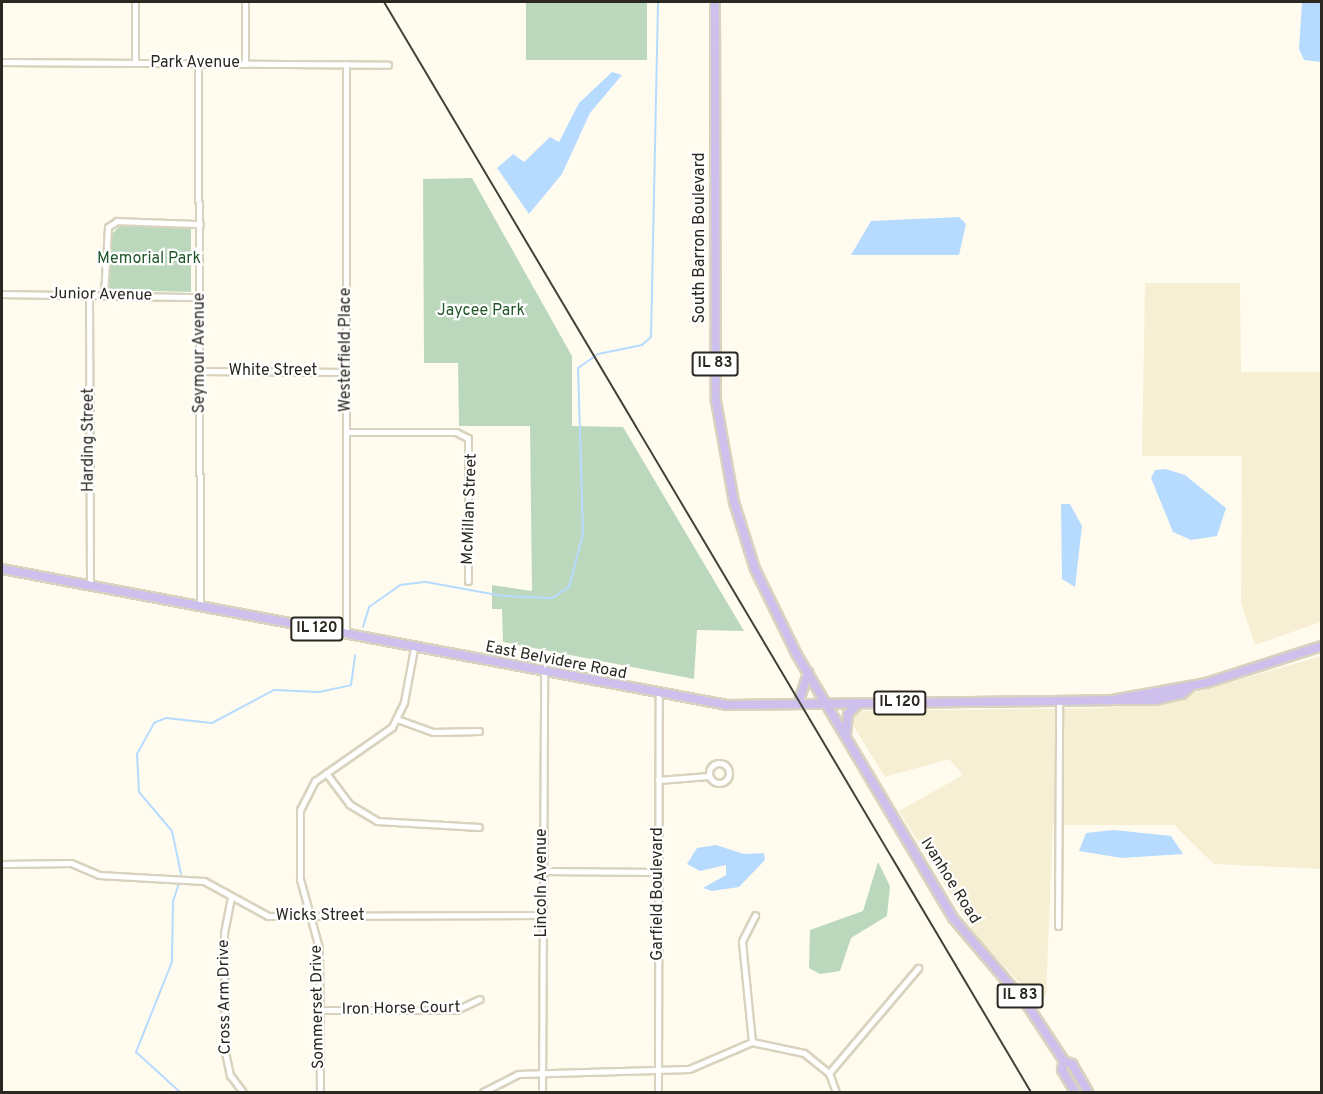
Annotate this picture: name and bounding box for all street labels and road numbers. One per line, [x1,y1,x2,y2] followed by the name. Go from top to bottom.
[150,53,240,73] street label: Park Avenue
[690,153,710,323] street label: South Barron Boulevard
[49,285,153,305] street label: Junior Avenue
[336,288,356,412] street label: Westerfield Place
[190,292,210,414] street label: Seymour Avenue
[691,352,739,376] road number: IL 83
[229,361,317,381] street label: White Street
[79,388,99,492] street label: Harding Street
[458,453,482,565] street label: McMillan Street
[290,617,344,641] road number: IL 120
[484,638,628,684] street label: East Belvidere Road
[873,691,927,715] road number: IL 120
[648,827,668,961] street label: Garfield Boulevard
[532,828,552,938] street label: Lincoln Avenue
[916,834,984,928] street label: Ivanhoe Road
[276,906,364,926] street label: Wicks Street
[214,939,236,1055] street label: Cross Arm Drive
[307,945,329,1069] street label: Sommerset Drive
[996,984,1044,1008] road number: IL 83
[341,998,461,1020] street label: Iron Horse Court

